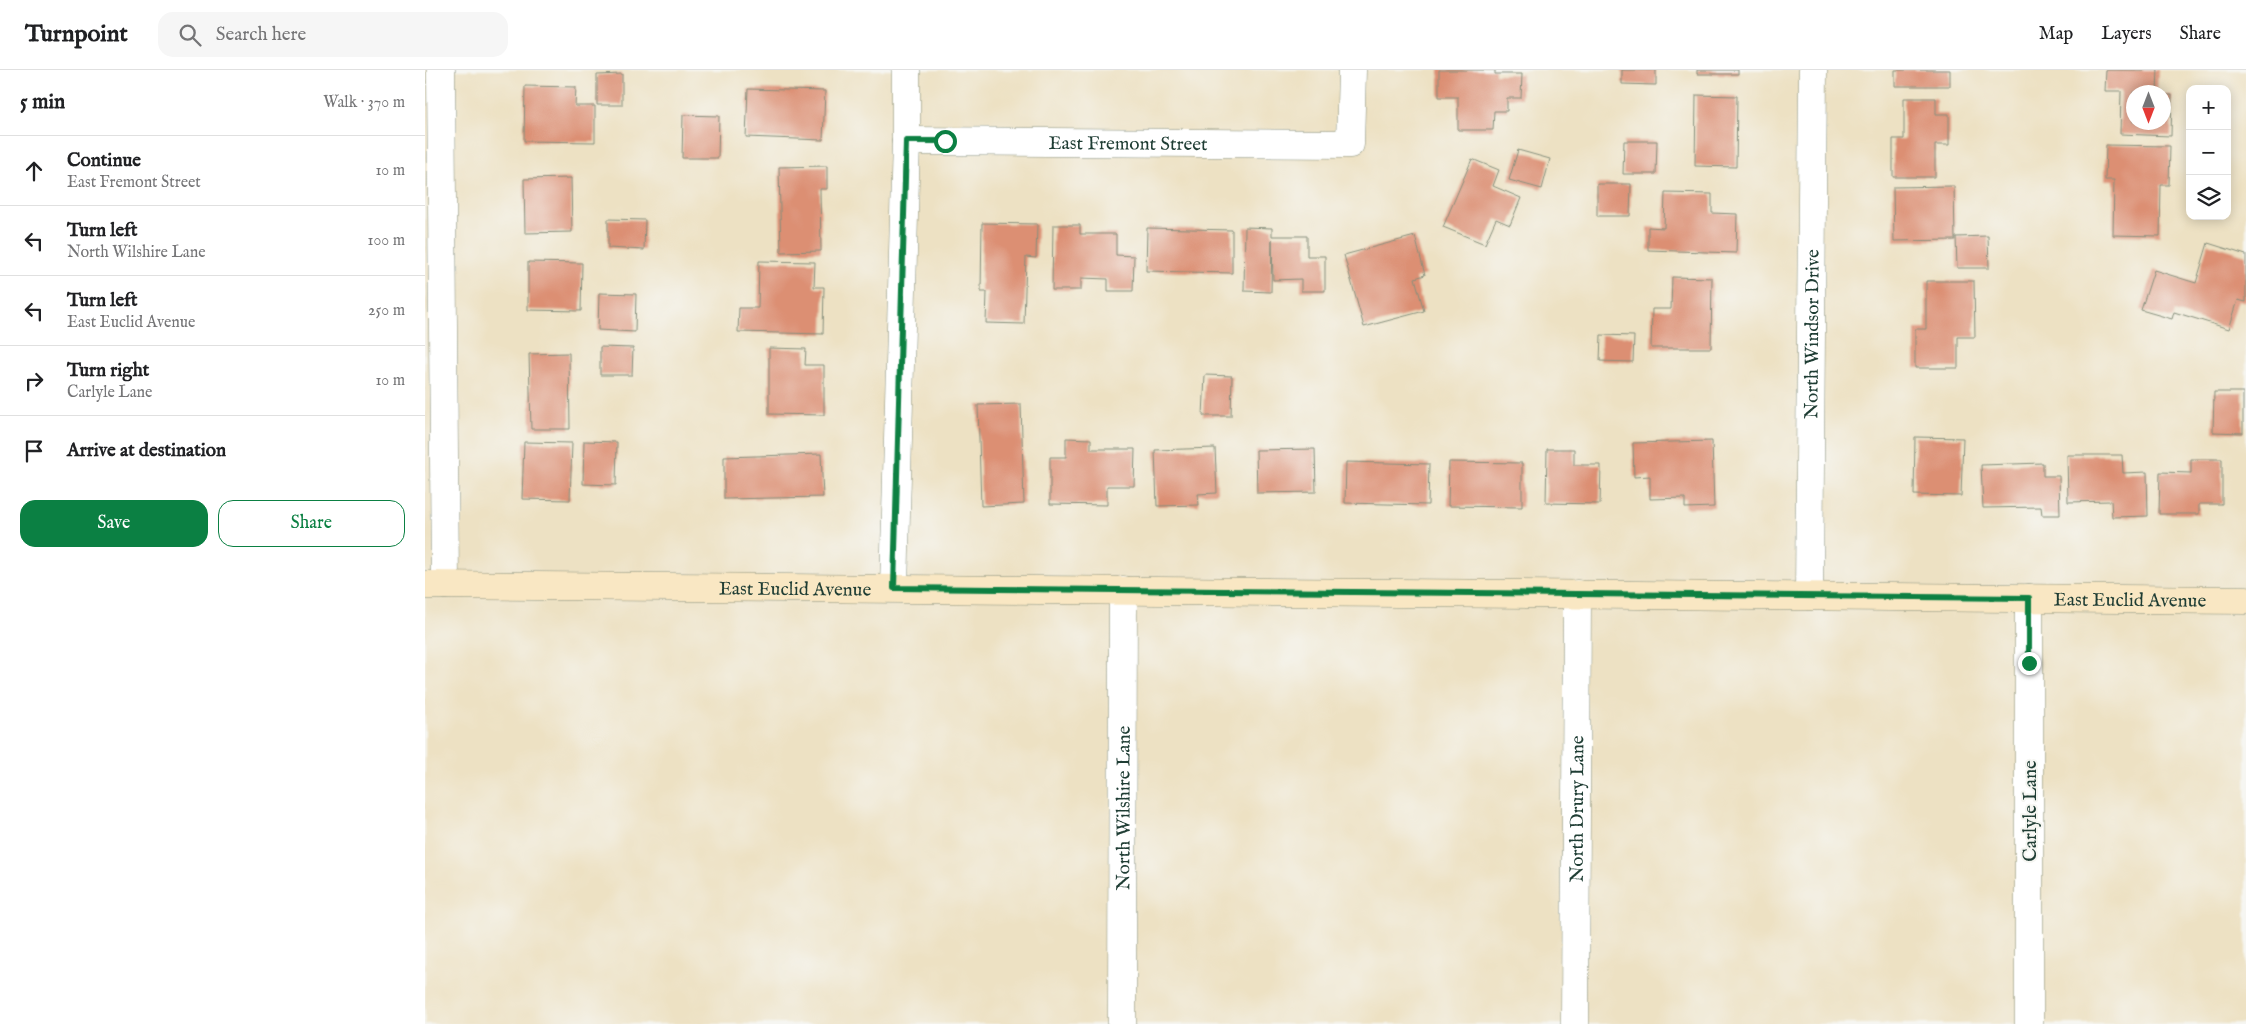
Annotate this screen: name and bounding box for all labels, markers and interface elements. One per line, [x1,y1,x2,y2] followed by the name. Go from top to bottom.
[158,12,508,57] search box
[25,19,128,50] text: Turnpoint
[176,21,204,49] icon: search
[216,23,306,47] text: Search here
[2039,23,2073,46] text: Map
[2101,23,2152,46] text: Layers
[2180,23,2221,46] text: Share
[2126,85,2171,130] north arrow
[2186,85,2231,220] map controls
[2186,85,2231,130] button: +
[20,89,65,116] text: 5 min
[323,93,405,113] text: Walk · 370 m
[934,130,957,153] route start
[2186,130,2231,175] button: −
[1048,132,1208,157] street label: East Fremont Street
[67,149,141,173] text: Continue
[20,157,48,185] icon: ahead
[375,161,405,181] text: 10 m
[67,173,201,193] text: East Fremont Street
[2186,175,2231,220] button: layers
[67,219,138,243] text: Turn left
[20,227,48,255] icon: left
[368,231,405,251] text: 100 m
[67,243,206,263] text: North Wilshire Lane
[1800,249,1826,419] street label: North Windsor Drive
[67,289,138,313] text: Turn left
[20,297,48,325] icon: left
[368,301,405,321] text: 250 m
[67,313,195,333] text: East Euclid Avenue
[67,359,149,383] text: Turn right
[20,367,48,395] icon: right
[375,371,405,391] text: 10 m
[67,383,152,403] text: Carlyle Lane
[20,437,48,465] icon: arrive
[67,439,226,463] text: Arrive at destination
[20,500,208,547] button: Save
[218,500,405,547] button: Share
[719,577,872,603] street label: East Euclid Avenue
[2054,588,2207,614] street label: East Euclid Avenue
[2018,652,2041,675] route end
[1112,725,1137,890] street label: North Wilshire Lane
[1566,735,1590,883] street label: North Drury Lane
[2019,760,2043,862] street label: Carlyle Lane

